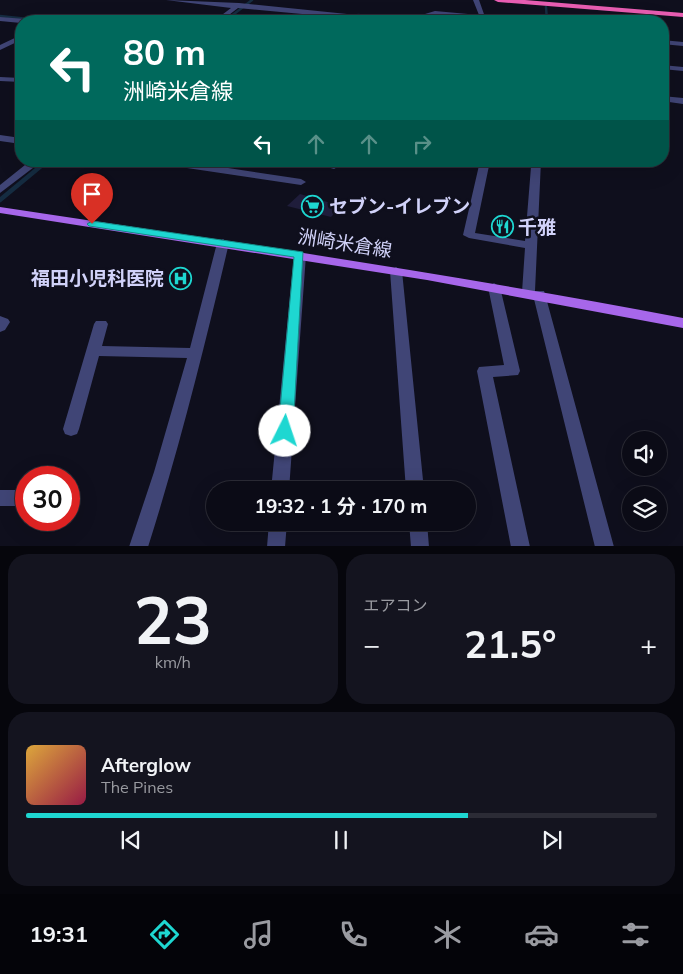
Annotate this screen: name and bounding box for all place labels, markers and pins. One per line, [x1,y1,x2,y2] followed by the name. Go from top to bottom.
[71,173,113,224] pin
[301,194,325,218] supermarket icon: セブン-イレブン
[329,194,470,218] place label: セブン-イレブン
[490,215,514,239] restaurant icon: 千雅
[518,215,556,239] place label: 千雅
[31,266,164,290] place label: 福田小児科医院
[168,266,192,290] hospital icon: 福田小児科医院

